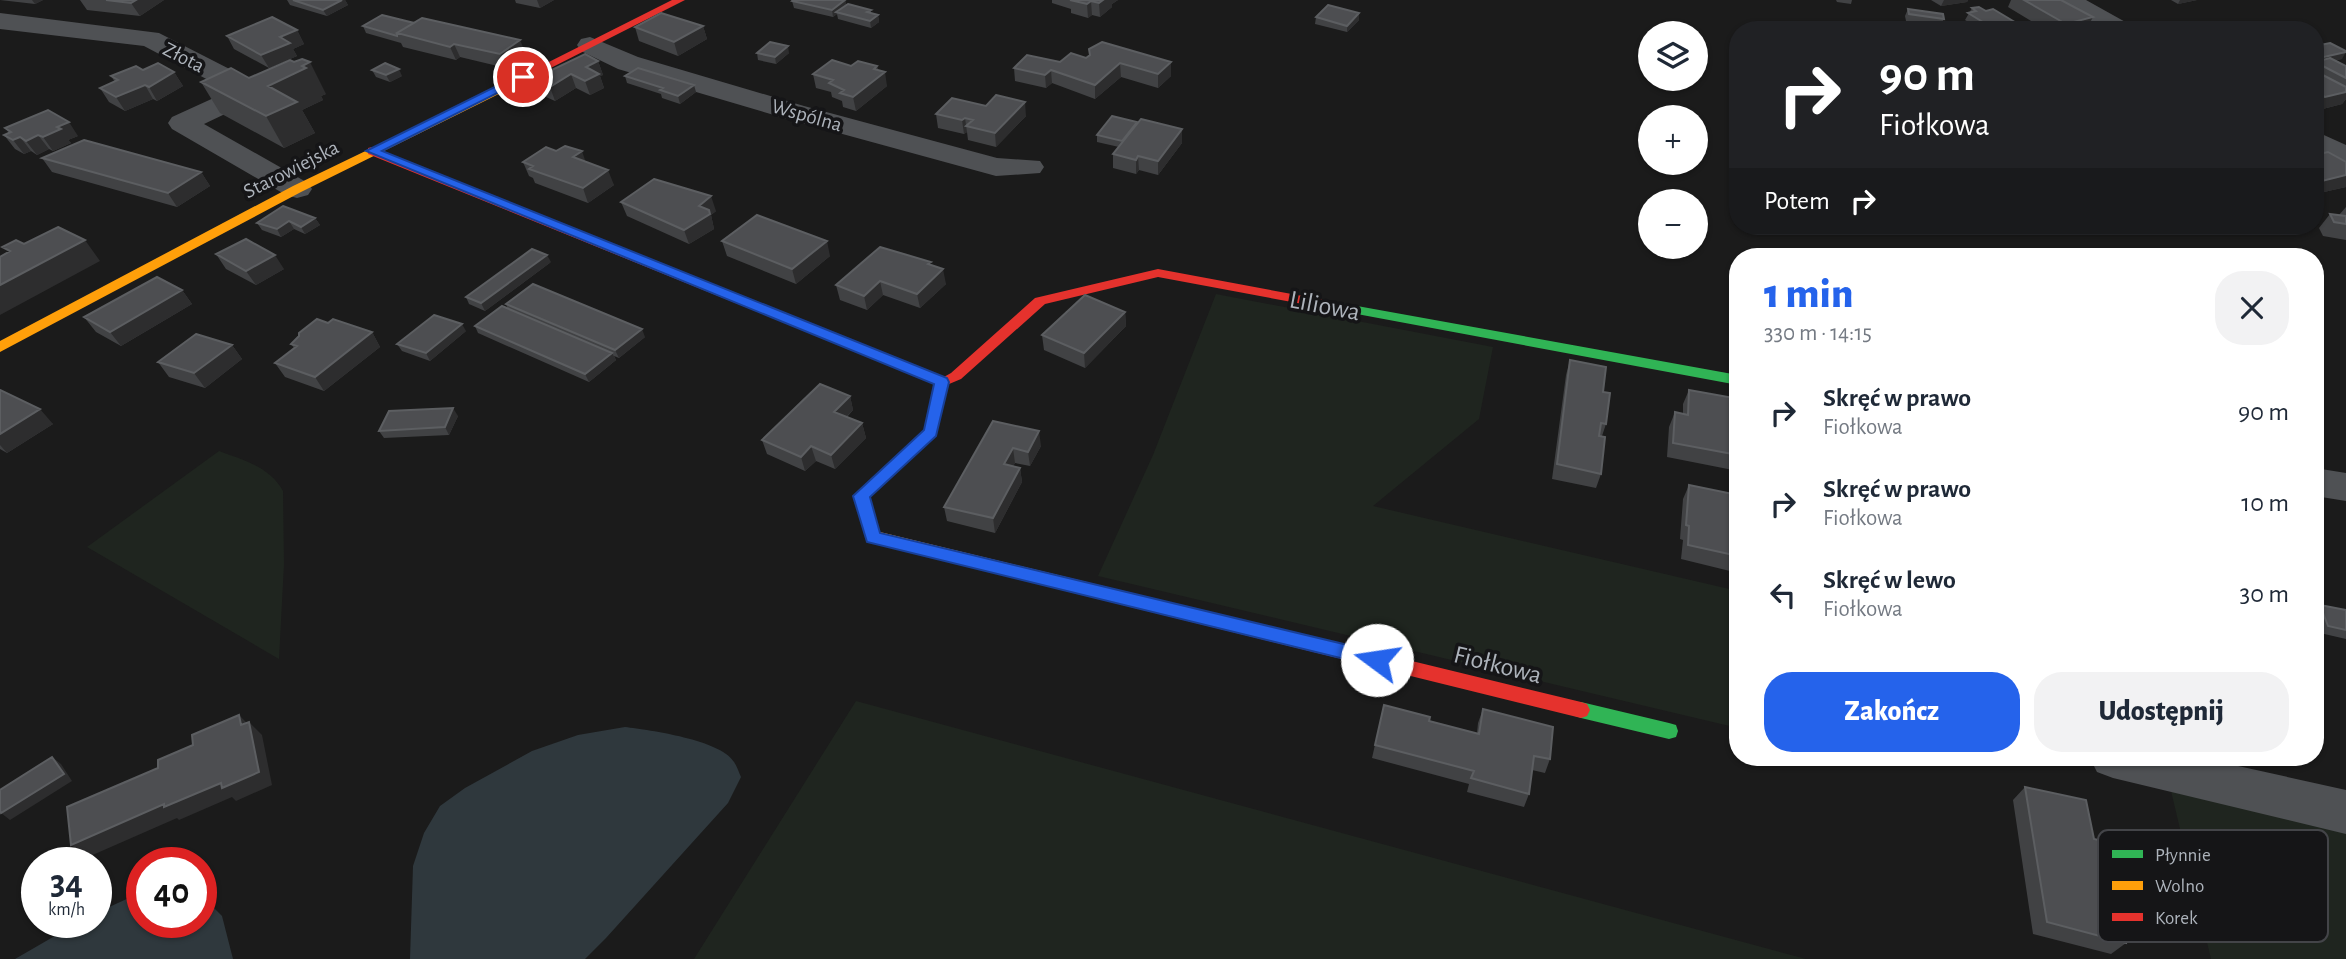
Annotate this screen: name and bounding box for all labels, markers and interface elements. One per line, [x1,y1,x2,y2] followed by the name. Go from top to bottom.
[1638,21,1708,259] map controls
[1638,21,1708,91] button: layers
[160,38,208,77] street label: Złota
[493,47,553,107] pin
[1764,49,1855,140] icon: right
[1879,51,1975,100] text: 90 m
[504,58,542,96] icon: arrive
[769,95,845,136] street label: Wspólna
[1638,105,1708,175] button: +
[1879,109,1990,141] text: Fiołkowa
[240,136,343,202] street label: Starowiejska
[1844,182,1882,220] icon: right
[1764,188,1830,214] text: Potem
[1638,189,1708,259] button: −
[2215,271,2289,345] button: close
[1764,273,1853,315] text: 1 min
[1287,286,1362,326] street label: Liliowa
[1764,322,1872,345] text: 330 m · 14:15
[1823,385,1971,411] text: Skręć w prawo
[1764,394,1802,432] icon: right
[2238,399,2289,425] text: 90 m
[1823,416,1903,439] text: Fiołkowa
[1823,476,1971,502] text: Skręć w prawo
[1764,485,1802,523] icon: right
[2241,490,2289,516] text: 10 m
[1823,507,1903,530] text: Fiołkowa
[1823,567,1956,593] text: Skręć w lewo
[1764,576,1802,614] icon: left
[2239,581,2289,607] text: 30 m
[1823,598,1903,621] text: Fiołkowa
[1340,623,1414,697] position arrow
[1451,641,1545,688] street label: Fiołkowa
[1764,672,2020,752] button: Zakończ
[2034,672,2289,752] button: Udostępnij
[2098,830,2328,942] legend
[2155,846,2211,865] text: Płynnie
[126,847,217,938] speed limit sign: 40
[50,866,83,901] text: 34
[2155,877,2204,896] text: Wolno
[48,901,85,919] text: km/h
[2155,909,2198,928] text: Korek

